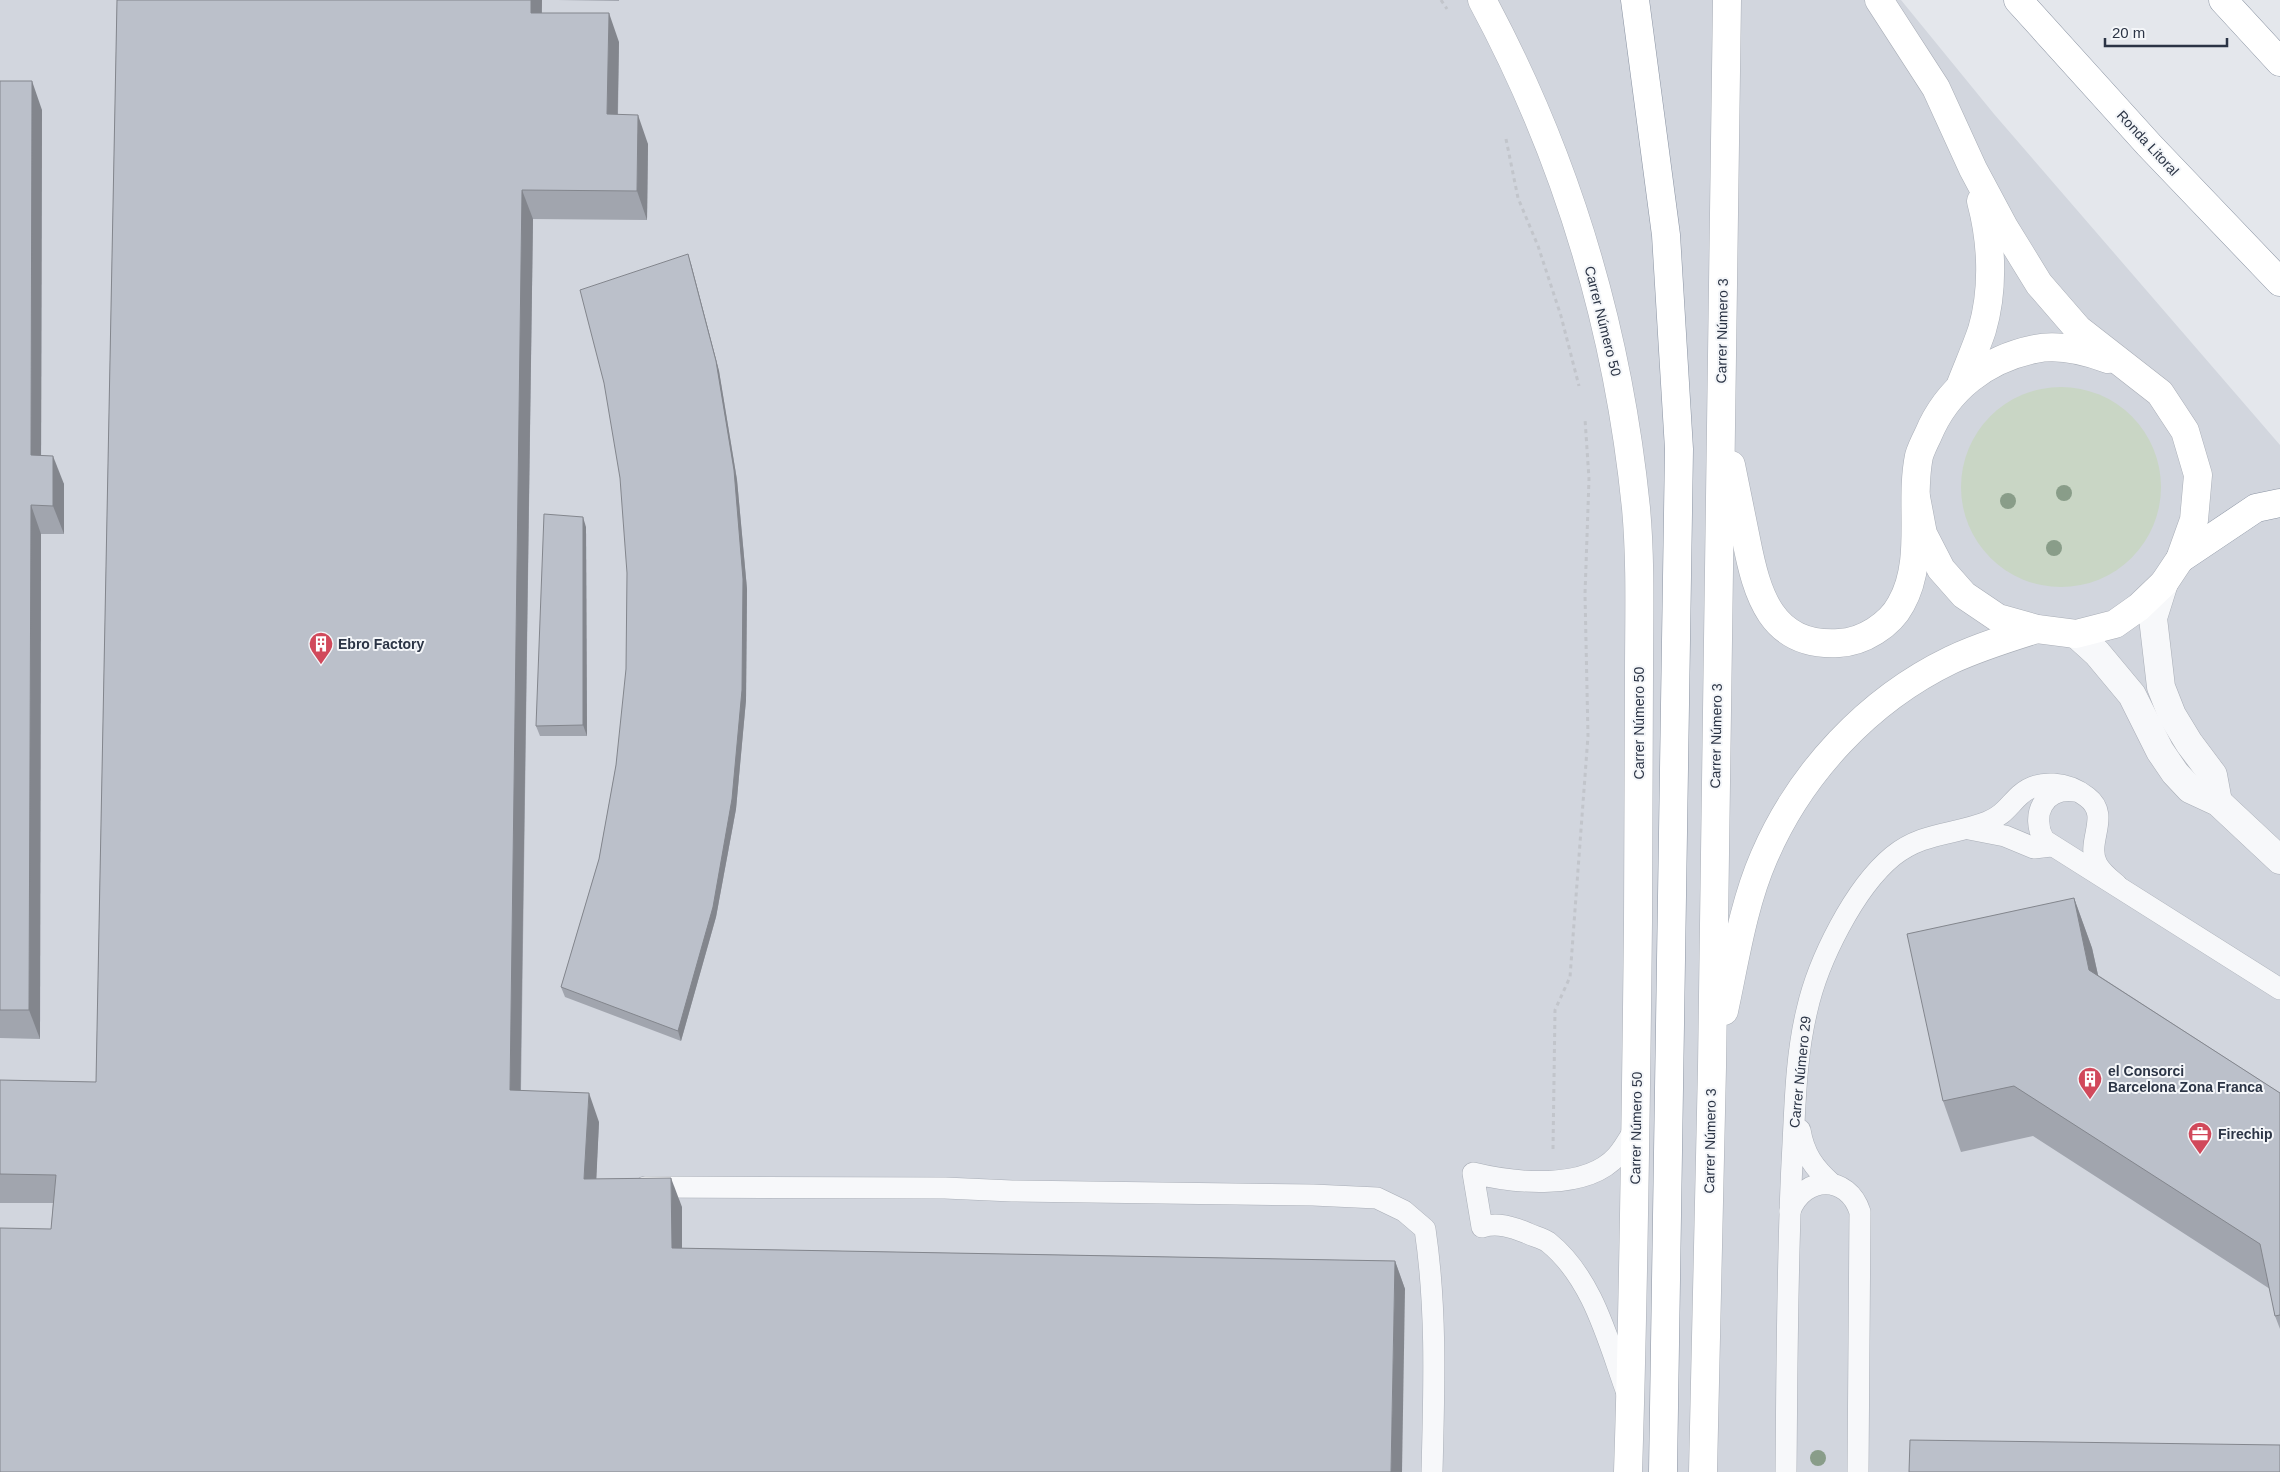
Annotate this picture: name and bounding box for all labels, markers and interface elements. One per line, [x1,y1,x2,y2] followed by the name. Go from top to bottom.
[2105,15,2228,47] scale bar
[2112,24,2145,41] text: 20 m
[2114,107,2182,179] street label: Ronda Litoral
[1582,264,1624,378] street label: Carrer Número 50
[1713,278,1731,384] street label: Carrer Número 3
[308,631,334,665] building icon: Ebro Factory
[338,636,425,652] place label: Ebro Factory
[1631,666,1647,779] street label: Carrer Número 50
[1707,683,1725,789] street label: Carrer Número 3
[1786,1015,1814,1129] street label: Carrer Número 29
[2108,1063,2263,1095] place label: el Consorci Barcelona Zona Franca
[2077,1066,2103,1100] building icon: el Consorci Barcelona Zona Franca
[1627,1071,1645,1185] street label: Carrer Número 50
[1701,1088,1719,1194] street label: Carrer Número 3
[2187,1121,2213,1155] office icon: Firechip
[2218,1126,2272,1142] place label: Firechip

